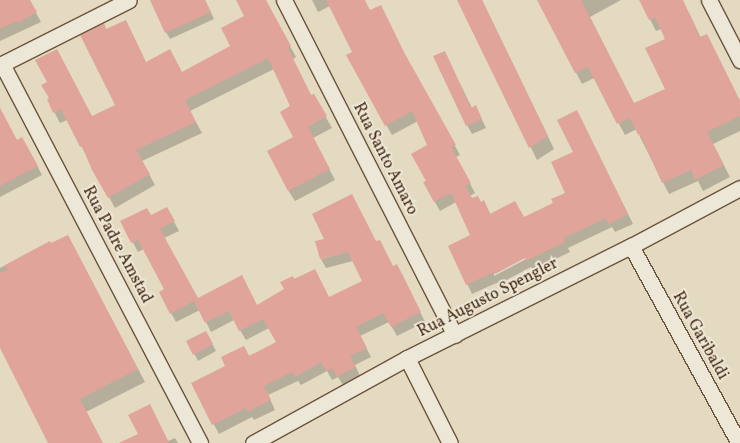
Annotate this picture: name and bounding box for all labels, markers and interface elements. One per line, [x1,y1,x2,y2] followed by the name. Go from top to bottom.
[348,100,422,218] street label: Rua Santo Amaro
[78,183,156,307] street label: Rua Padre Amstad
[415,254,561,342] street label: Rua Augusto Spengler
[668,289,732,383] street label: Rua Garibaldi

